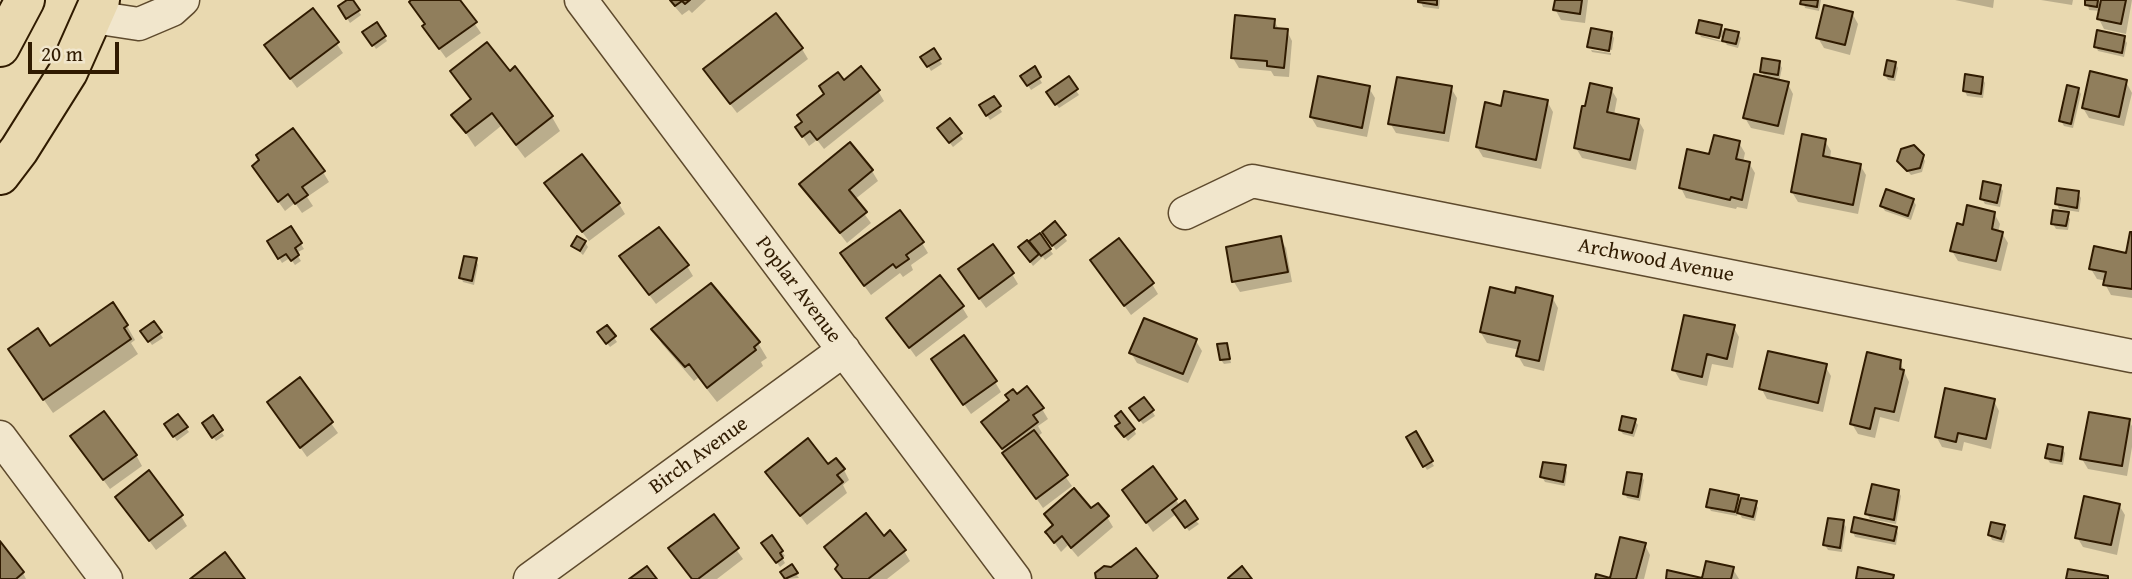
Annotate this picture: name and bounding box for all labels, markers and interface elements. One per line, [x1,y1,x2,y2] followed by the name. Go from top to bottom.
[32,28,122,72] scale bar
[41,38,83,69] text: 20 m
[750,232,846,348] street label: Poplar Avenue
[1576,234,1736,288] street label: Archwood Avenue
[645,412,753,500] street label: Birch Avenue

